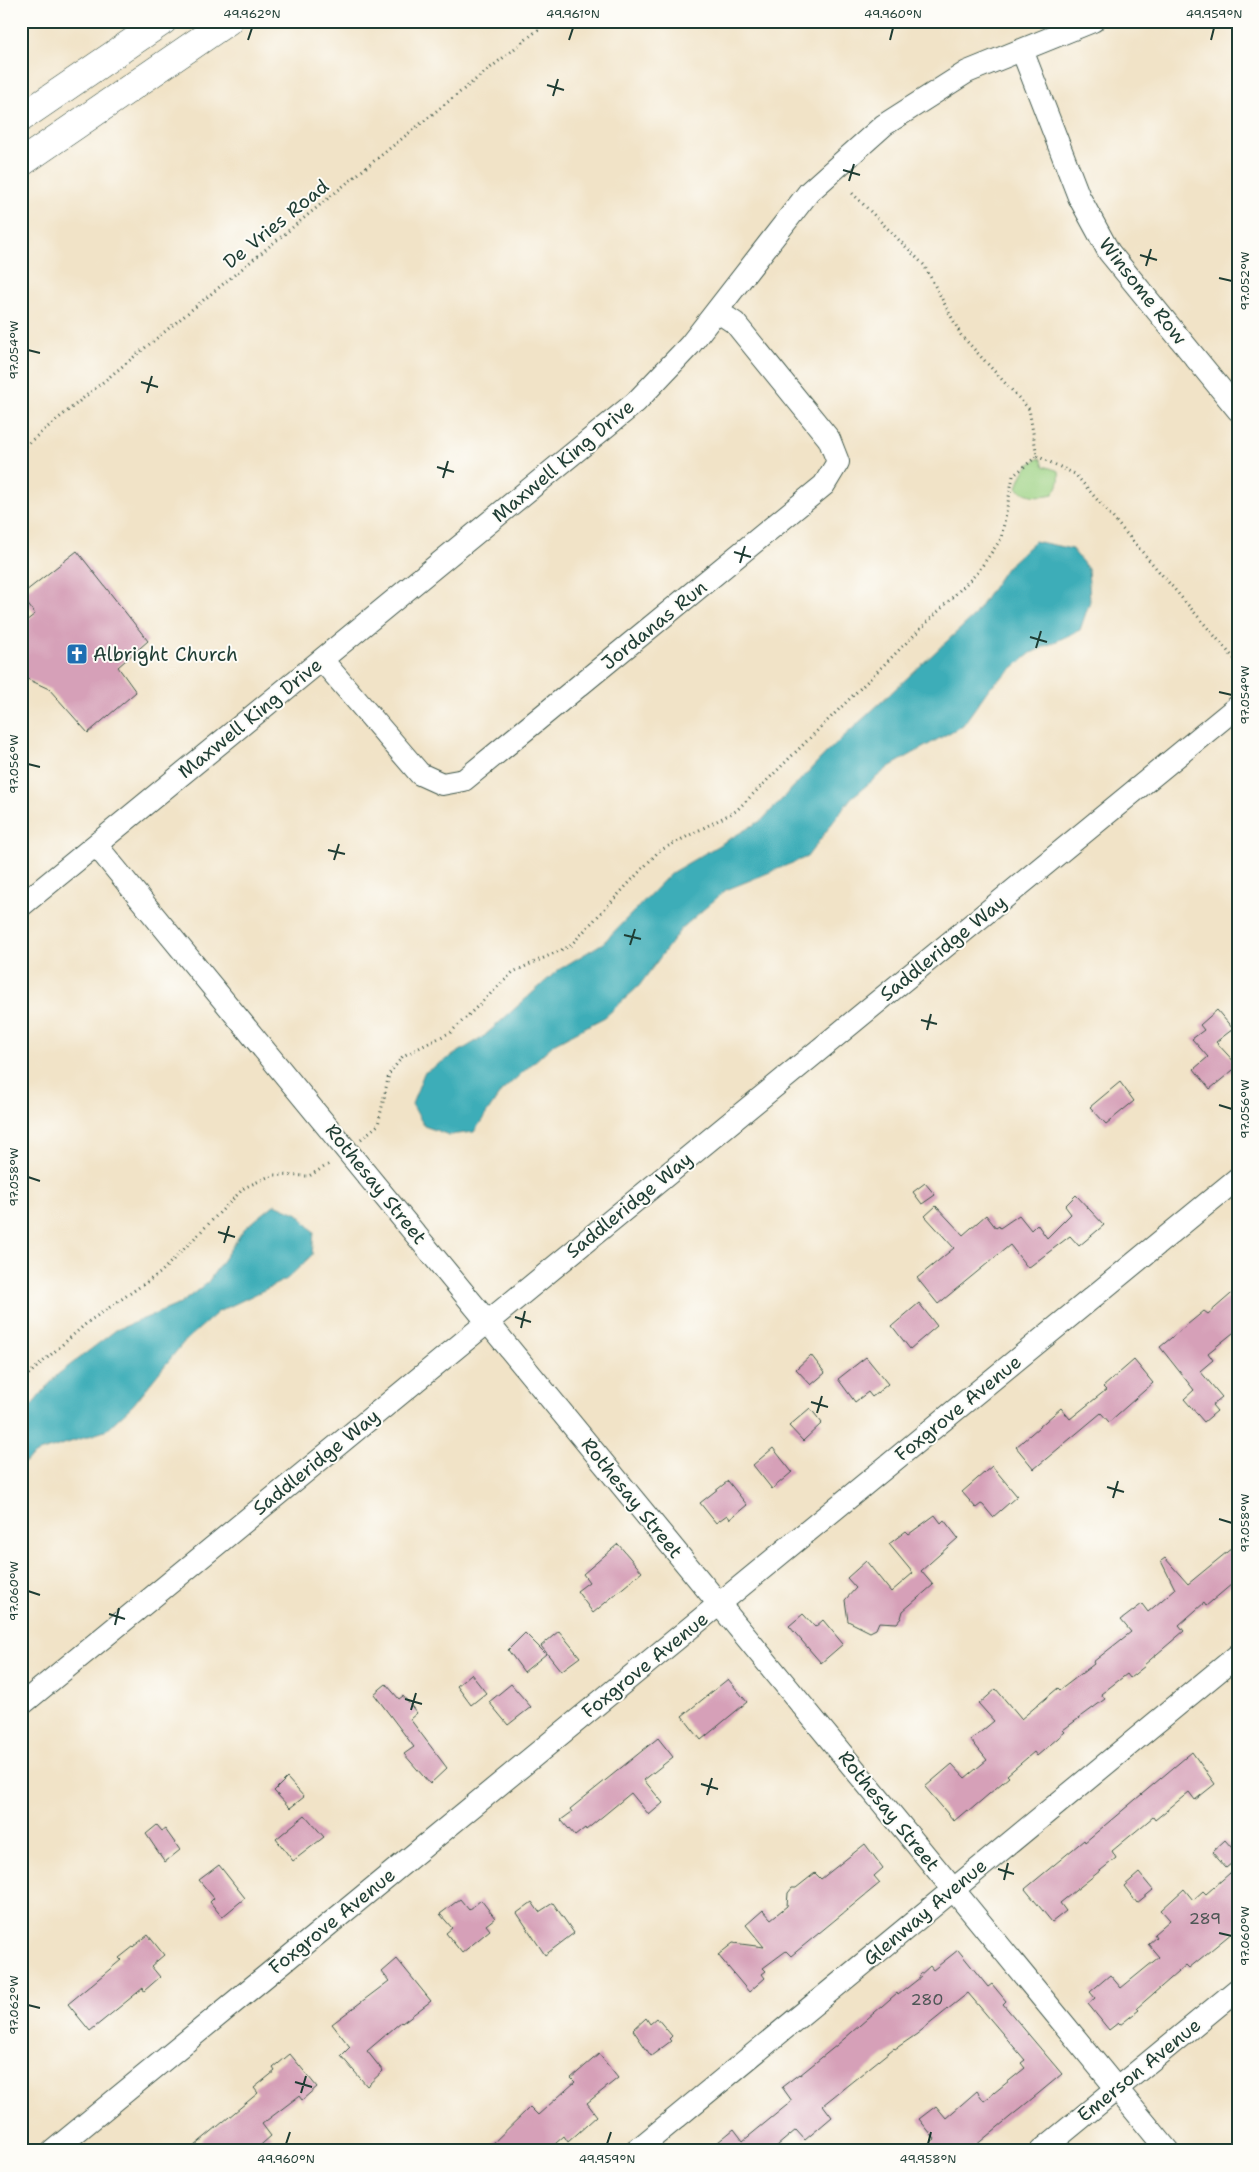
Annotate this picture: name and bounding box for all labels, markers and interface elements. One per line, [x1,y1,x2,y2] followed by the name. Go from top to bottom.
[223,6,281,22] text: 49.962°N
[546,6,600,22] text: 49.961°N
[864,6,922,22] text: 49.960°N
[1186,6,1242,22] text: 49.959°N
[218,174,334,274] street label: De Vries Road
[1093,232,1193,350] street label: Winsome Row
[1237,252,1253,310] text: 97.052°W
[6,320,22,380] text: 97.054°W
[487,394,639,528] street label: Maxwell King Drive
[596,575,712,675] street label: Jordanas Run
[65,642,89,666] church icon: Albright Church
[93,642,238,667] place label: Albright Church
[173,652,327,784] street label: Maxwell King Drive
[1237,665,1253,725] text: 97.054°W
[6,734,22,794] text: 97.056°W
[875,889,1011,1007] street label: Saddleridge Way
[1237,1079,1253,1139] text: 97.056°W
[320,1119,432,1249] street label: Rothesay Street
[561,1146,697,1264] street label: Saddleridge Way
[6,1147,22,1207] text: 97.058°W
[890,1349,1026,1467] street label: Foxgrove Avenue
[248,1403,384,1521] street label: Saddleridge Way
[576,1433,688,1563] street label: Rothesay Street
[1237,1493,1253,1553] text: 97.058°W
[6,1561,22,1621] text: 97.060°W
[577,1606,713,1724] street label: Foxgrove Avenue
[833,1746,945,1876] street label: Rothesay Street
[858,1853,992,1971] street label: Glenway Avenue
[264,1862,400,1980] street label: Foxgrove Avenue
[1237,1906,1253,1966] text: 97.060°W
[1189,1908,1221,1929] house number: 289
[6,1975,22,2035] text: 97.062°W
[911,1989,943,2010] house number: 280
[1072,2012,1206,2128] street label: Emerson Avenue
[257,2151,315,2167] text: 49.960°N
[579,2151,635,2167] text: 49.959°N
[900,2151,957,2167] text: 49.958°N

